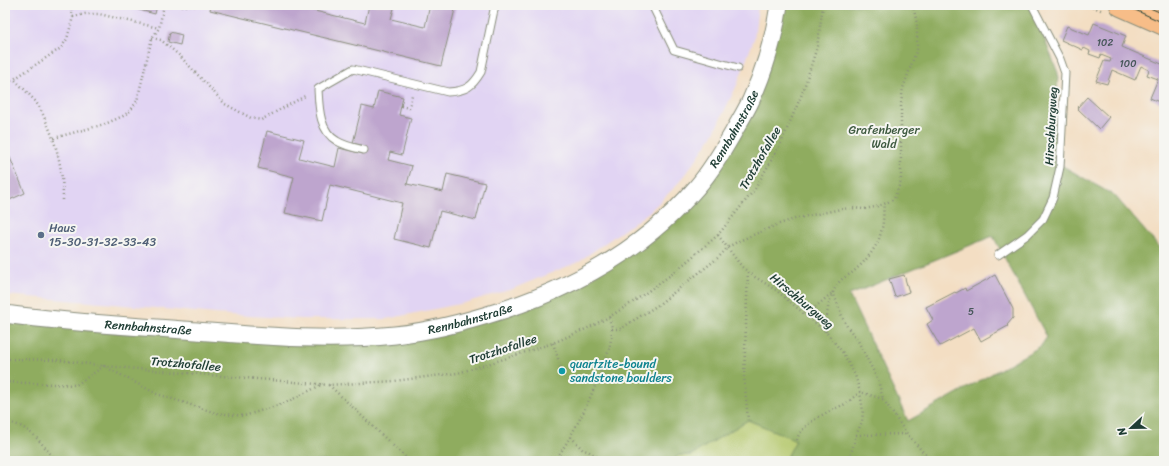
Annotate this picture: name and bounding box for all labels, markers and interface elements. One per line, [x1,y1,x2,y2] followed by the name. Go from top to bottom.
[1097,34,1113,52] house number: 102
[1120,55,1136,73] house number: 100
[703,86,765,173] street label: Rennbahnstraße
[1038,86,1064,166] street label: Hirschburgweg
[849,119,920,155] park label: Grafenberger Wald
[733,122,787,194] street label: Trotzhofallee
[49,217,156,253] place label: Haus 15-30-31-32-33-43
[36,230,46,240] marker: Haus 15-30-31-32-33-43
[765,267,839,335] street label: Hirschburgweg
[426,297,515,341] street label: Rennbahnstraße
[968,303,974,321] house number: 5
[104,313,193,342] street label: Rennbahnstraße
[466,328,540,370] street label: Trotzhofallee
[150,350,222,378] street label: Trotzhofallee
[569,353,672,389] place label: quartzite-bound sandstone boulders
[557,366,567,376] marker: quartzite-bound sandstone boulders
[1111,408,1151,448] north arrow
[1112,424,1133,440] text: N

